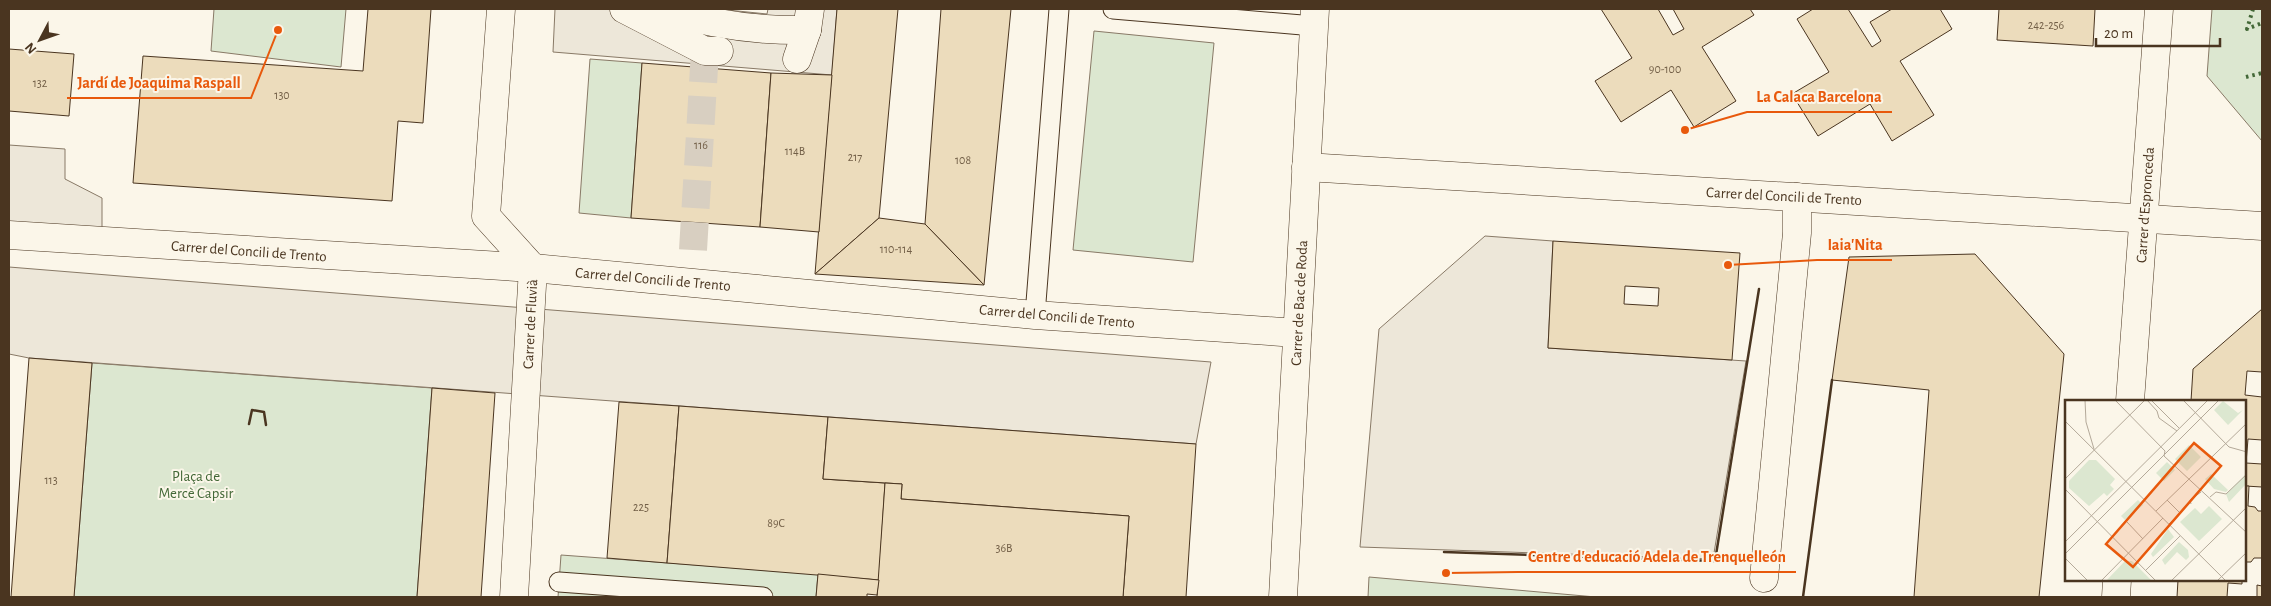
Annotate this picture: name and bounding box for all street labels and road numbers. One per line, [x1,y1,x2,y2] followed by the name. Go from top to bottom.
[2134,146,2157,264] street label: Carrer d'Espronceda
[1706,185,1862,208] street label: Carrer del Concili de Trento
[171,239,327,264] street label: Carrer del Concili de Trento
[1289,240,1310,366] street label: Carrer de Bac de Roda
[575,265,731,294] street label: Carrer del Concili de Trento
[521,279,540,369] street label: Carrer de Fluvià
[979,302,1135,331] street label: Carrer del Concili de Trento

